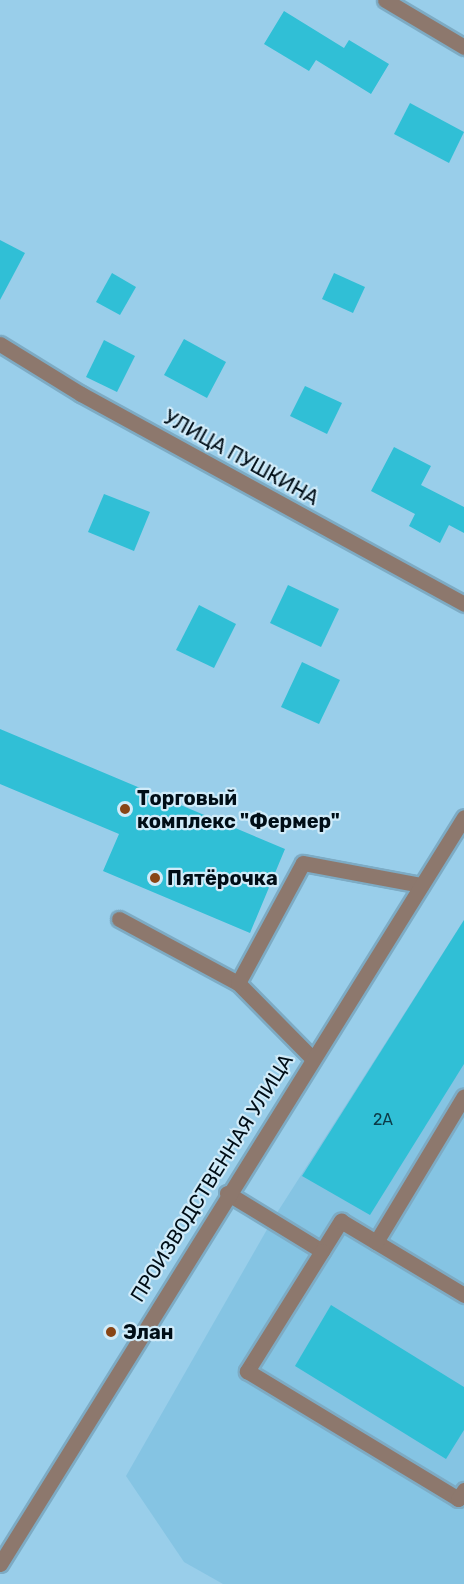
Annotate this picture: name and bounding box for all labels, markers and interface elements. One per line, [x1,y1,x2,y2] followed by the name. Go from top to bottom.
[159,405,323,511] street label: УЛИЦА ПУШКИНА
[137,786,340,833] place label: Торговый комплекс "Фермер"
[118,802,132,816] marker: Торговый комплекс "Фермер"
[167,866,278,890] place label: Пятёрочка
[148,871,162,885] marker: Пятёрочка
[126,1050,298,1306] street label: ПРОИЗВОДСТВЕННАЯ УЛИЦА
[373,1110,393,1130] house number: 2А
[123,1320,174,1344] place label: Элан
[104,1325,118,1339] marker: Элан

